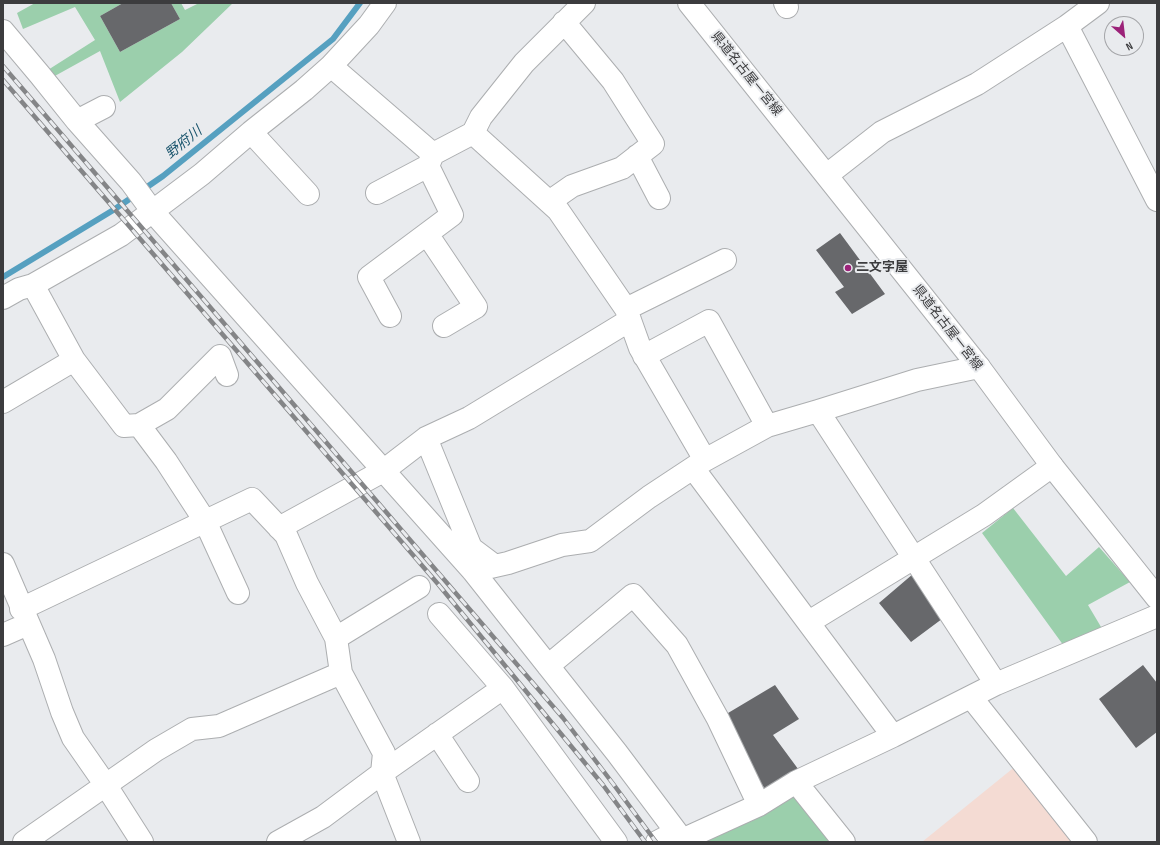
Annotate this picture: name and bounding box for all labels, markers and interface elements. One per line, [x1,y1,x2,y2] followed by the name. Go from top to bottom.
[1104,16,1144,56] north arrow
[707,29,785,119] street label: 県道名古屋一宮線
[1124,39,1135,53] text: N
[162,123,206,163] water label: 野府川
[856,260,908,276] place label: 二文字屋
[843,263,853,273] marker: 二文字屋
[909,282,985,374] street label: 県道名古屋一宮線

